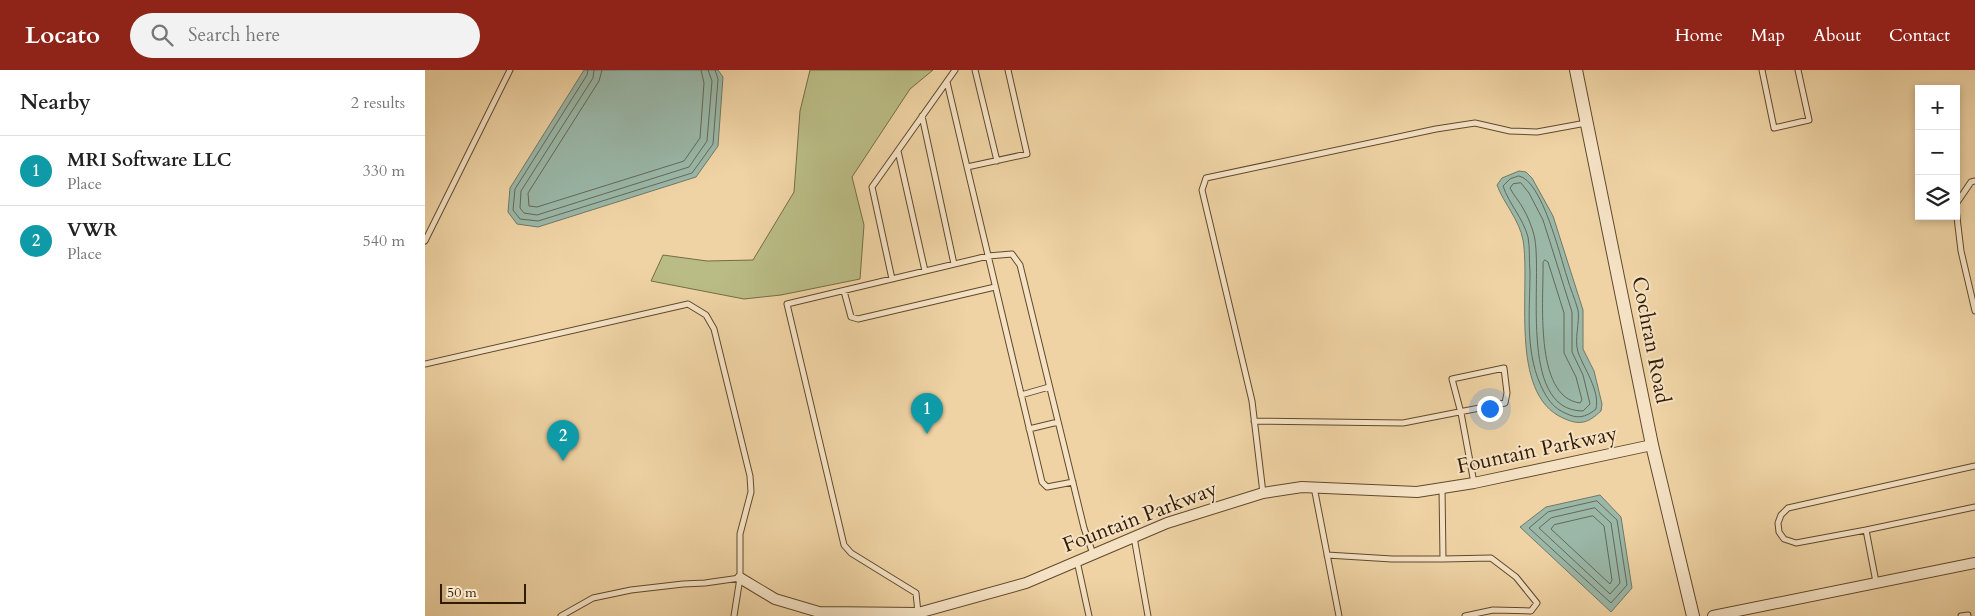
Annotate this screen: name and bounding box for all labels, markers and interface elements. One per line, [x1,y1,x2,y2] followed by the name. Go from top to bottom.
[130,13,480,58] search box
[25,19,100,52] text: Locato
[148,21,176,49] icon: search
[188,22,280,48] text: Search here
[1675,23,1723,48] text: Home
[1751,23,1785,48] text: Map
[1813,23,1861,48] text: About
[1889,23,1950,48] text: Contact
[1915,85,1960,220] map controls
[1915,85,1960,130] button: +
[20,88,91,117] text: Nearby
[351,92,405,114] text: 2 results
[1915,130,1960,175] button: −
[67,147,232,173] text: MRI Software LLC
[32,160,40,182] text: 1
[363,160,405,182] text: 330 m
[67,173,102,195] text: Place
[1915,175,1960,220] button: layers
[67,217,118,243] text: VWR
[32,230,40,252] text: 2
[363,230,405,252] text: 540 m
[67,243,102,265] text: Place
[1624,274,1678,406] street label: Cochran Road
[911,393,943,434] pin: 1
[1477,396,1503,422] your location
[1454,419,1620,481] street label: Fountain Parkway
[547,420,579,461] pin: 2
[1059,474,1221,560] street label: Fountain Parkway
[440,581,526,604] scale bar
[447,583,477,602] text: 50 m

